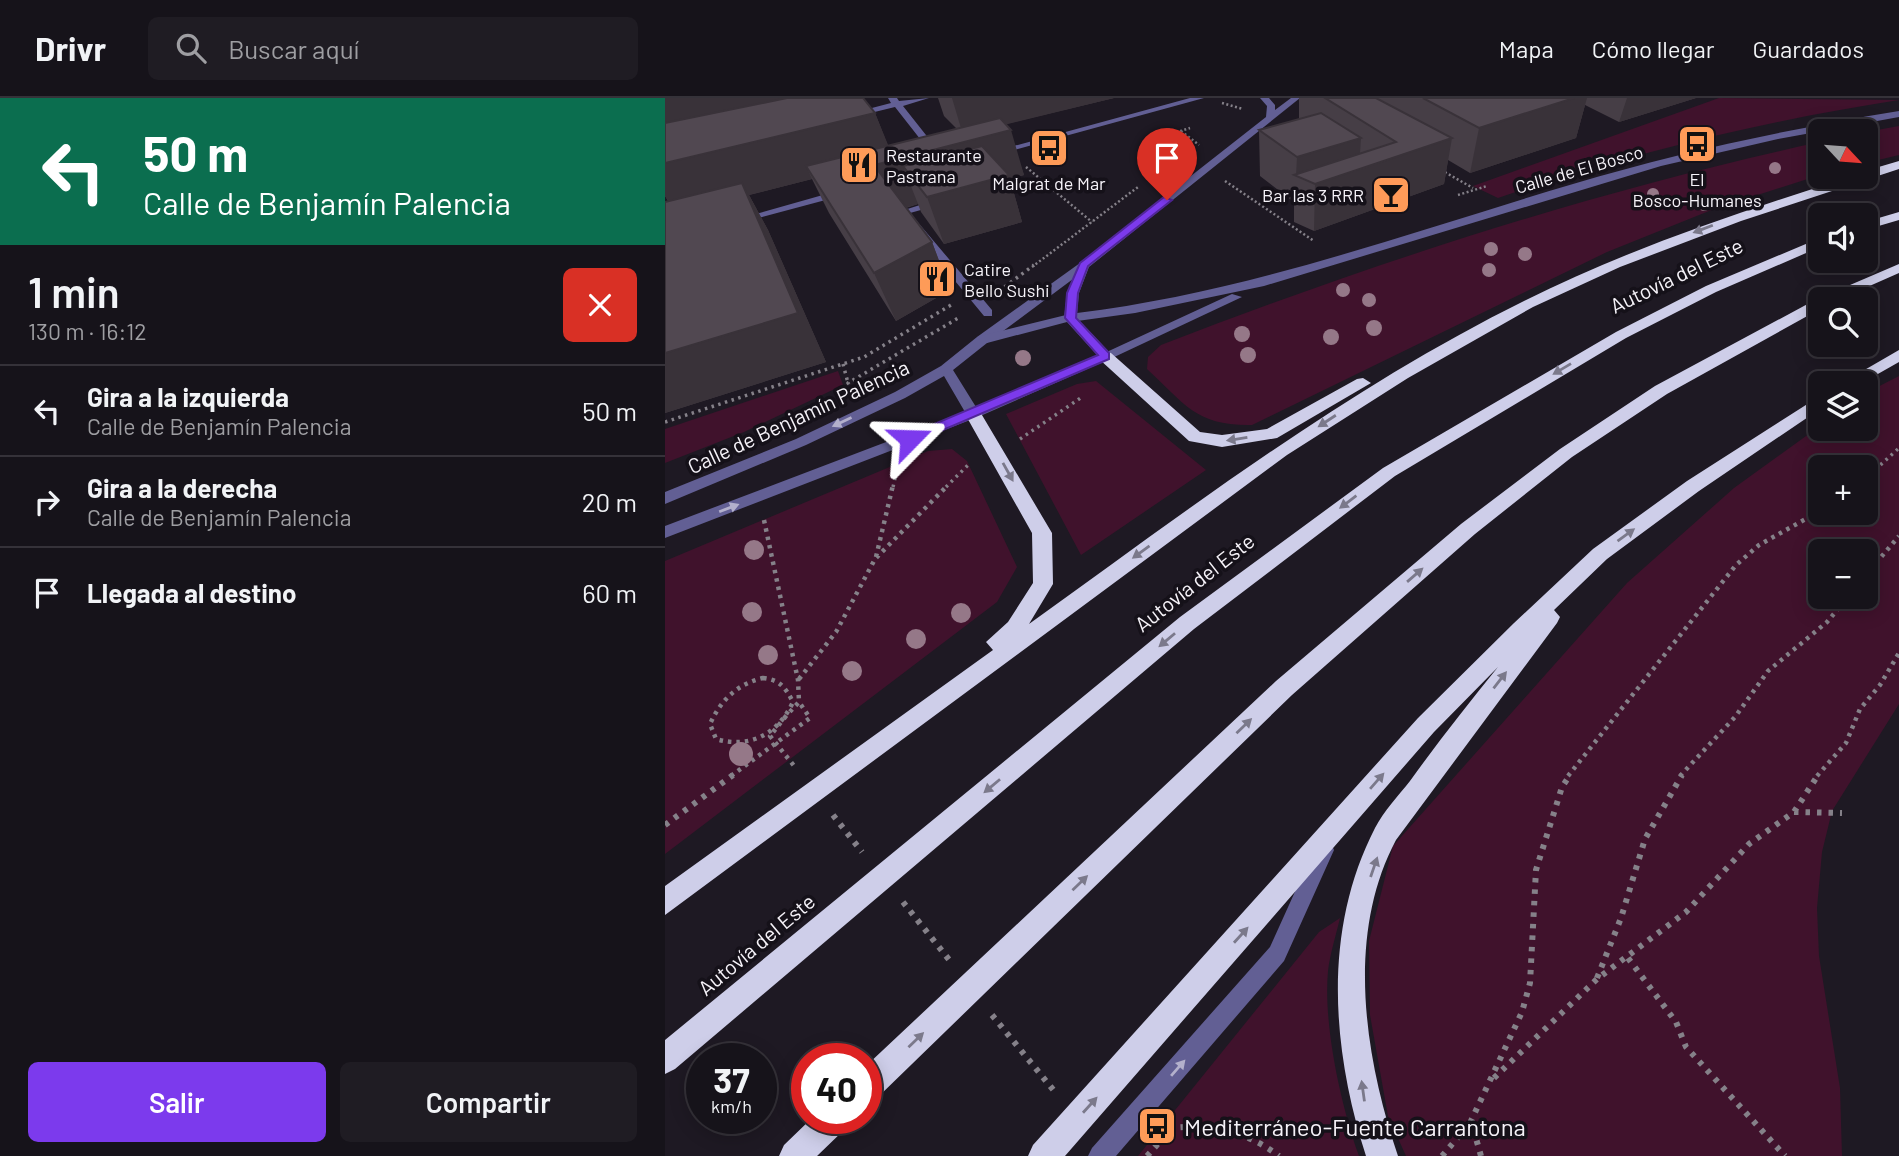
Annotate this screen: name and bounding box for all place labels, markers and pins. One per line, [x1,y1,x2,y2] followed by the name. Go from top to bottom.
[1676,123,1718,165] bus stop icon: El Bosco-Humanes
[1028,127,1070,169] bus stop icon: Malgrat de Mar
[1137,128,1197,200] pin
[838,144,880,186] restaurant icon: Restaurante Pastrana
[886,144,982,187] place label: Restaurante Pastrana
[1632,168,1762,211] place label: El Bosco-Humanes
[992,172,1106,194] place label: Malgrat de Mar
[1370,174,1412,216] bar icon: Bar las 3 RRR
[1262,184,1364,206] place label: Bar las 3 RRR
[916,258,958,300] restaurant icon: Catire Bello Sushi
[964,258,1050,301] place label: Catire Bello Sushi
[1136,1105,1178,1147] bus stop icon: Mediterráneo-Fuente Carrantona
[1184,1112,1526,1141] place label: Mediterráneo-Fuente Carrantona

